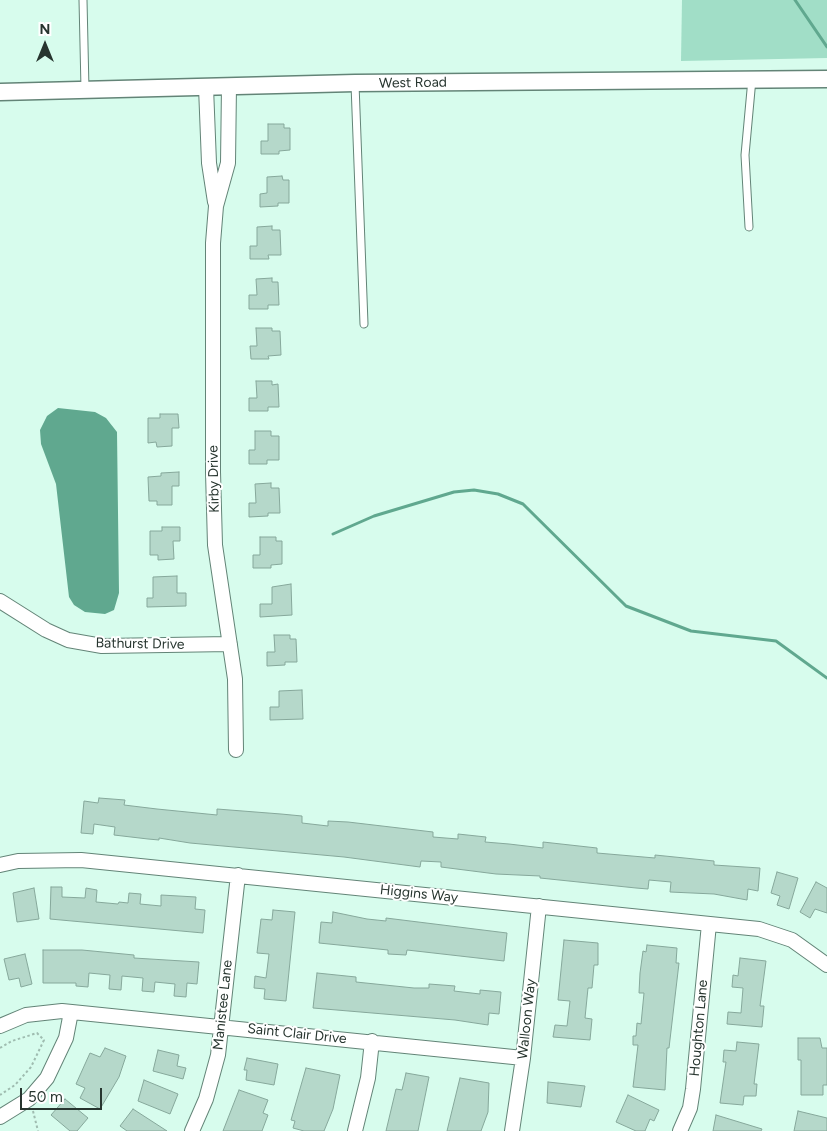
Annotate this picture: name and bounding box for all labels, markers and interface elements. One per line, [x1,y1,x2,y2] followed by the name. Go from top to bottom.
[20,20,70,70] north arrow
[40,21,50,38] text: N
[379,74,447,92] street label: West Road
[205,445,223,513] street label: Kirby Drive
[95,635,185,653] street label: Bathurst Drive
[379,882,459,906] street label: Higgins Way
[210,959,236,1051] street label: Manistee Lane
[514,978,540,1060] street label: Walloon Way
[686,979,712,1077] street label: Houghton Lane
[247,1020,347,1048] street label: Saint Clair Drive
[22,1078,105,1110] scale bar
[28,1088,63,1106] text: 50 m

